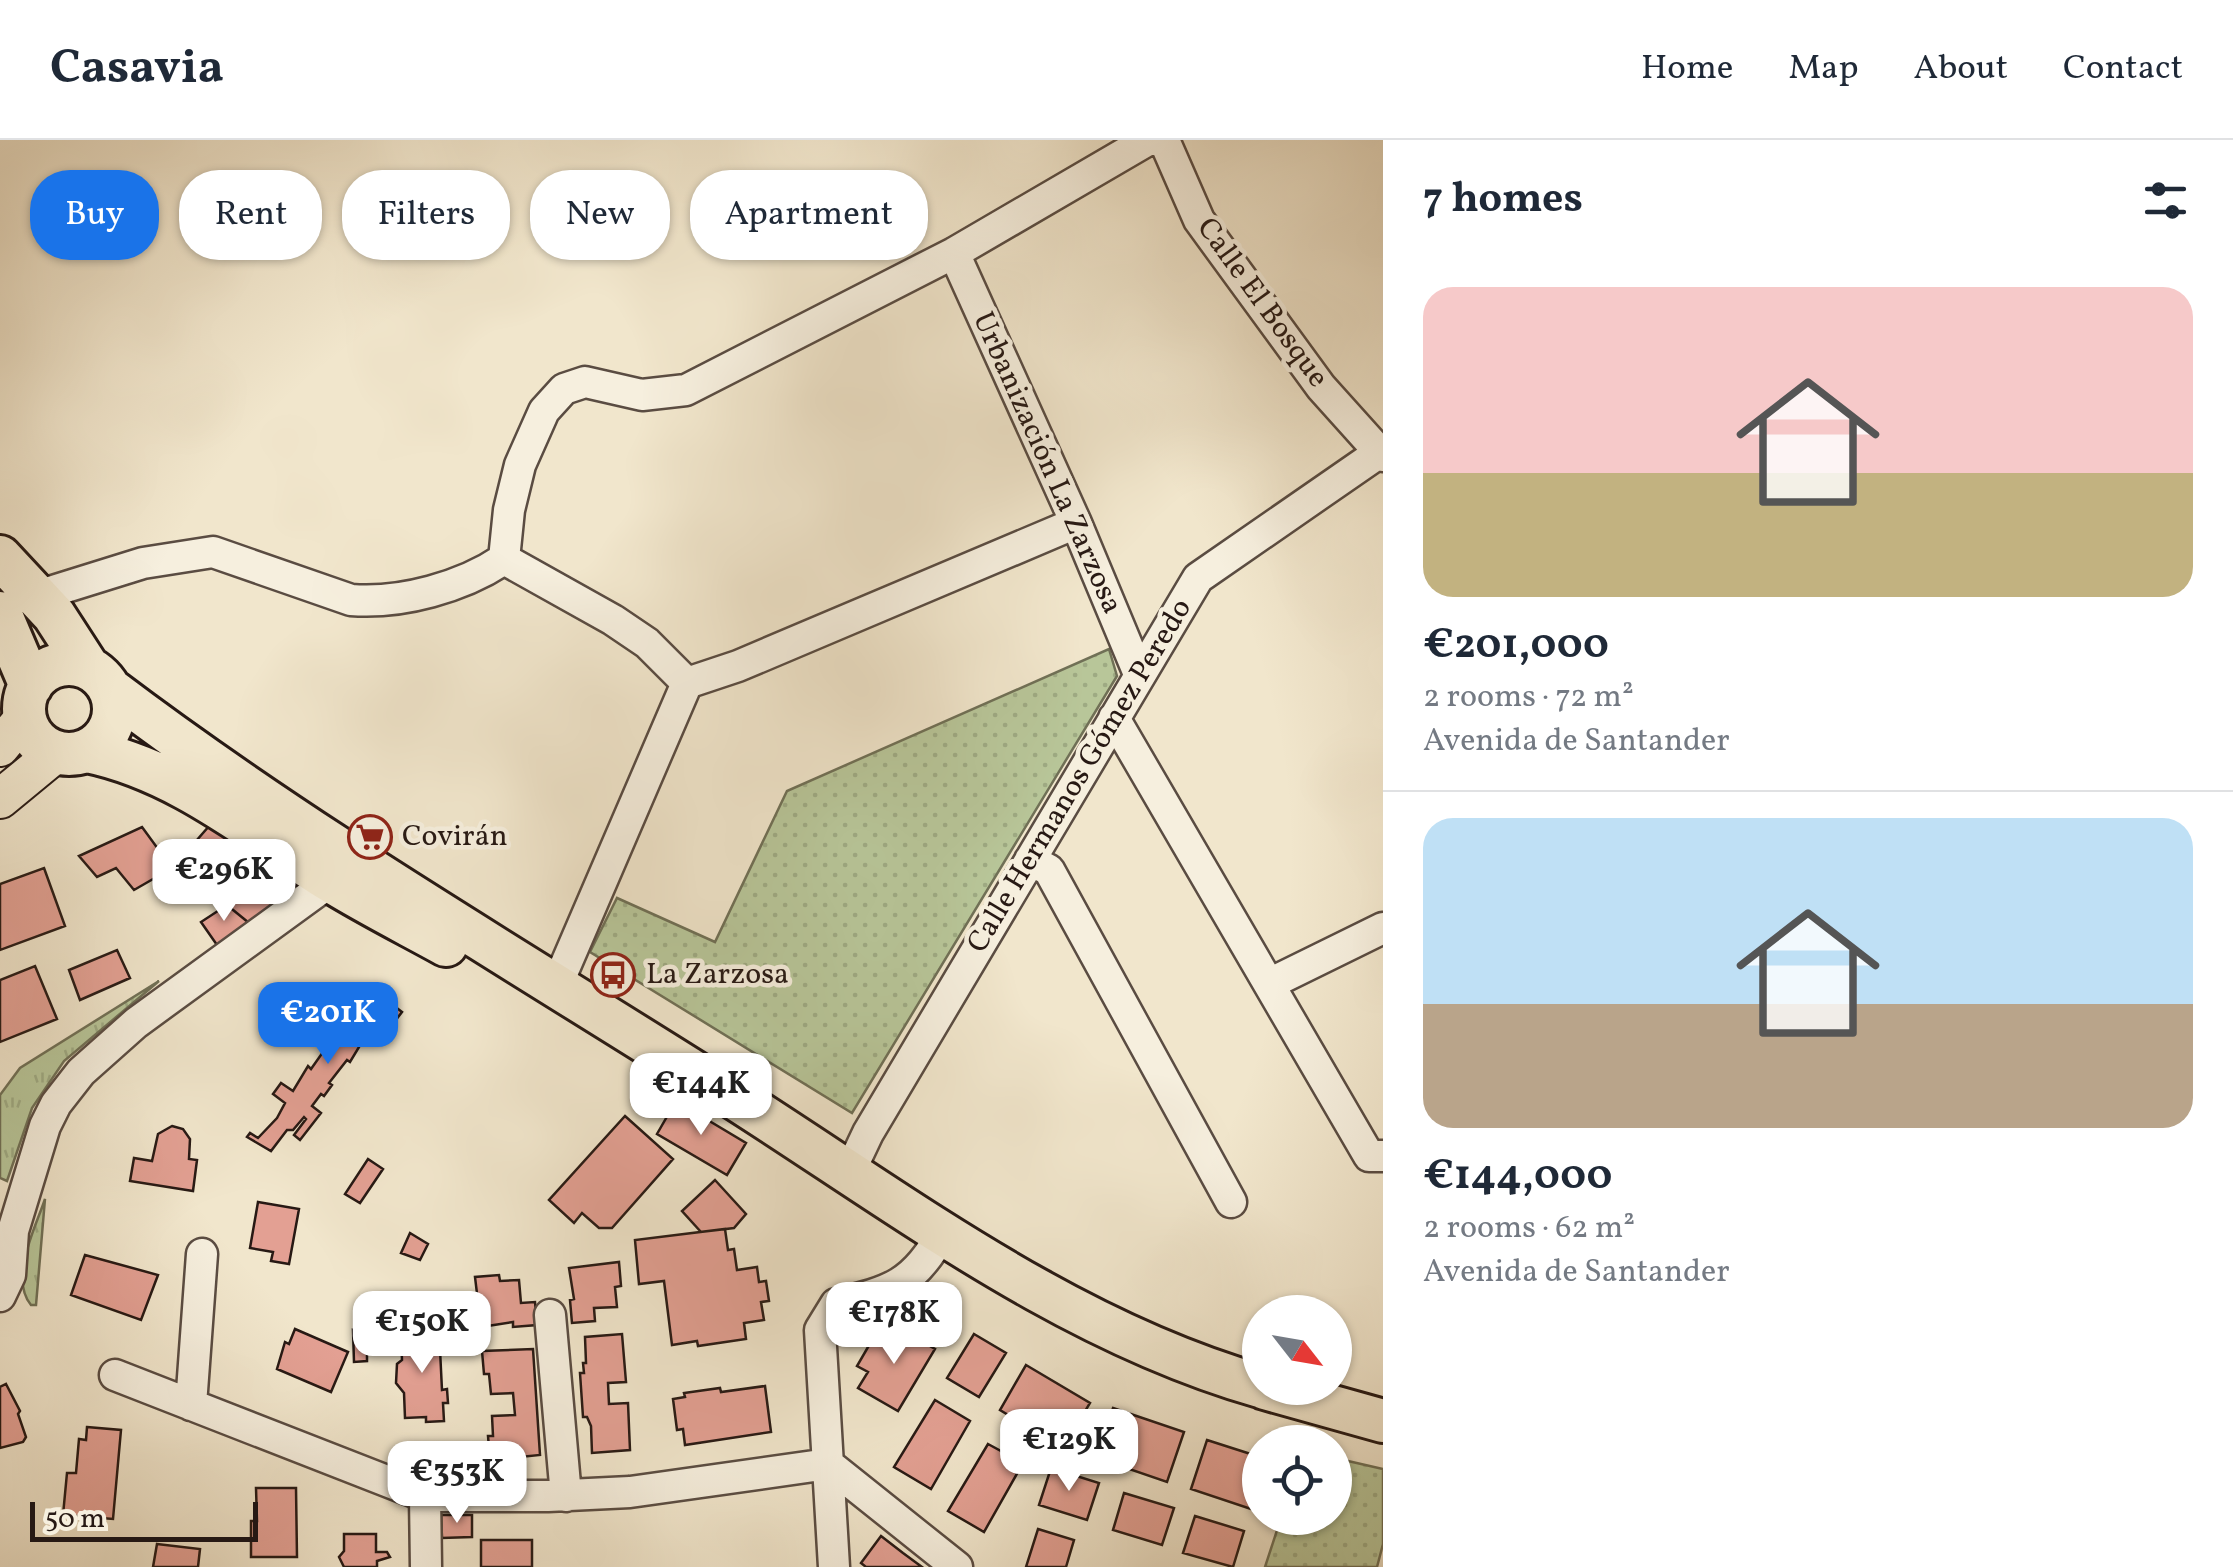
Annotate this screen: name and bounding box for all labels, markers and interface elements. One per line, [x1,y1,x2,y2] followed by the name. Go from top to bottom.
[50,36,224,103] text: Casavia
[1641,45,1733,93] text: Home
[1788,45,1859,93] text: Map
[1914,45,2008,93] text: About
[2063,45,2183,93] text: Contact
[30,170,159,260] chip: Buy
[179,170,322,260] chip: Rent
[342,170,510,260] chip: Filters
[530,170,670,260] chip: New
[690,170,928,260] chip: Apartment
[1423,171,1583,230] text: 7 homes
[2138,173,2193,228] icon: filters
[1186,209,1338,397] street label: Calle El Bosque
[961,305,1133,621] street label: Urbanización La Zarzosa
[1718,352,1898,532] icon: home
[957,591,1203,961] street label: Calle Hermanos Gómez Peredo
[1423,617,1609,676] text: €201,000
[1423,676,1634,720] text: 2 rooms · 72 m²
[1423,720,1730,764] text: Avenida de Santander
[347,814,393,860] supermarket icon: Covirán
[402,816,508,858] place label: Covirán
[154,839,294,924] pin: €296K
[174,849,274,893] text: €296K
[1718,883,1898,1063] icon: home
[590,952,636,998] bus stop icon: La Zarzosa
[646,954,789,996] place label: La Zarzosa
[258,982,398,1067] pin: €201K
[280,992,376,1036] text: €201K
[631,1053,771,1138] pin: €144K
[652,1063,750,1107] text: €144K
[1423,1148,1612,1207] text: €144,000
[1423,1207,1635,1251] text: 2 rooms · 62 m²
[1423,1251,1730,1295] text: Avenida de Santander
[824,1282,964,1367] pin: €178K
[352,1291,492,1376] pin: €150K
[848,1292,940,1336] text: €178K
[1242,1295,1352,1405] north arrow
[1242,1295,1352,1535] map controls
[375,1301,469,1345] text: €150K
[999,1409,1139,1494] pin: €129K
[1022,1419,1116,1463] text: €129K
[1242,1425,1352,1535] button: locate
[387,1441,527,1526] pin: €353K
[410,1451,504,1495] text: €353K
[30,1497,258,1542] scale bar
[45,1500,105,1539] text: 50 m

